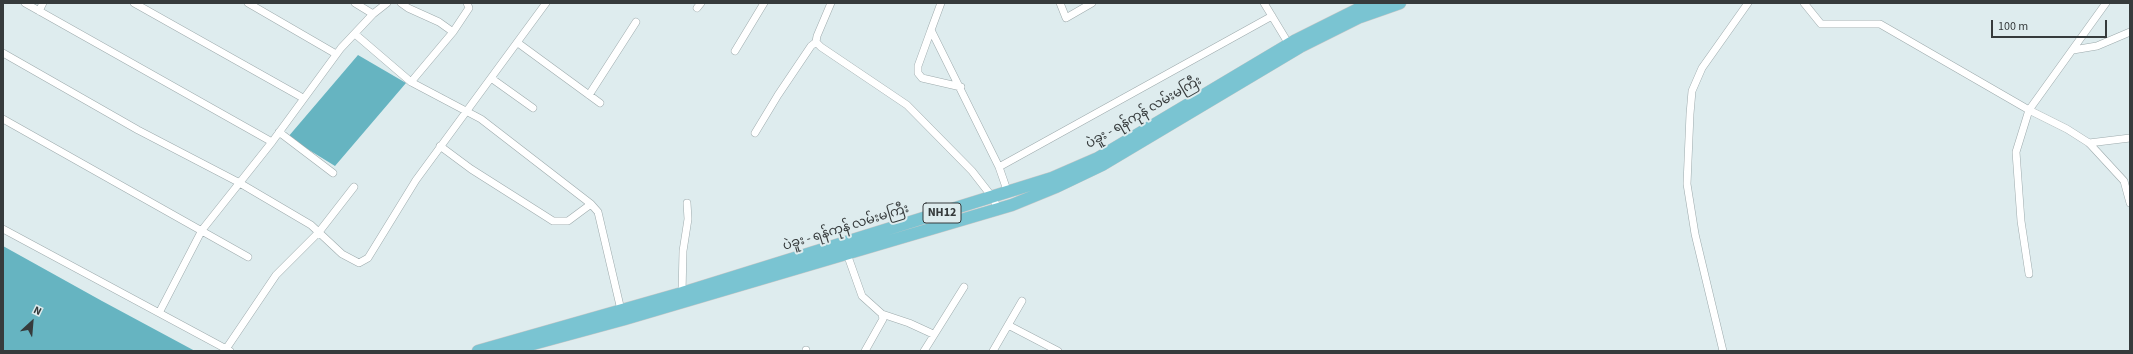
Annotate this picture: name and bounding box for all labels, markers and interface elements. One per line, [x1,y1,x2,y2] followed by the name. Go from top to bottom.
[1993,12,2109,38] scale bar
[1998,18,2028,35] text: 100 m
[1083,73,1205,153] street label: ပဲခူး - ရန်ကုန် လမ်းမကြီး
[781,201,911,255] street label: ပဲခူး - ရန်ကုန် လမ်းမကြီး
[923,203,961,223] road number: NH12
[12,302,52,342] north arrow
[31,302,44,319] text: N

